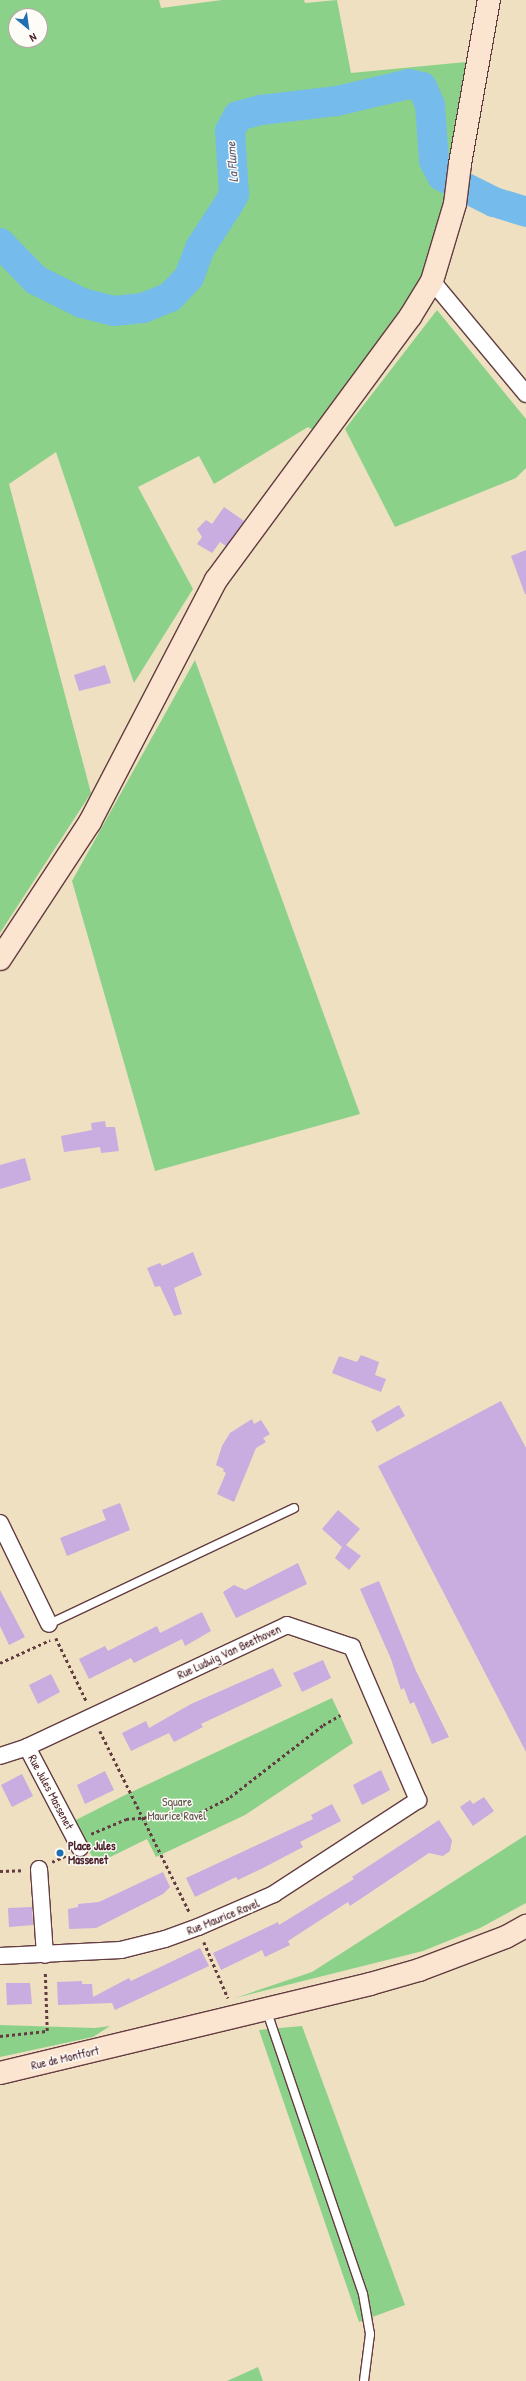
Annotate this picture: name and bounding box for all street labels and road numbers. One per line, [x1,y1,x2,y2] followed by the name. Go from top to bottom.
[175,1622,283,1682] street label: Rue Ludwig Van Beethoven
[25,1752,77,1832] street label: Rue Jules Massenet
[185,1896,261,1938] street label: Rue Maurice Ravel
[30,2043,100,2073] street label: Rue de Montfort

